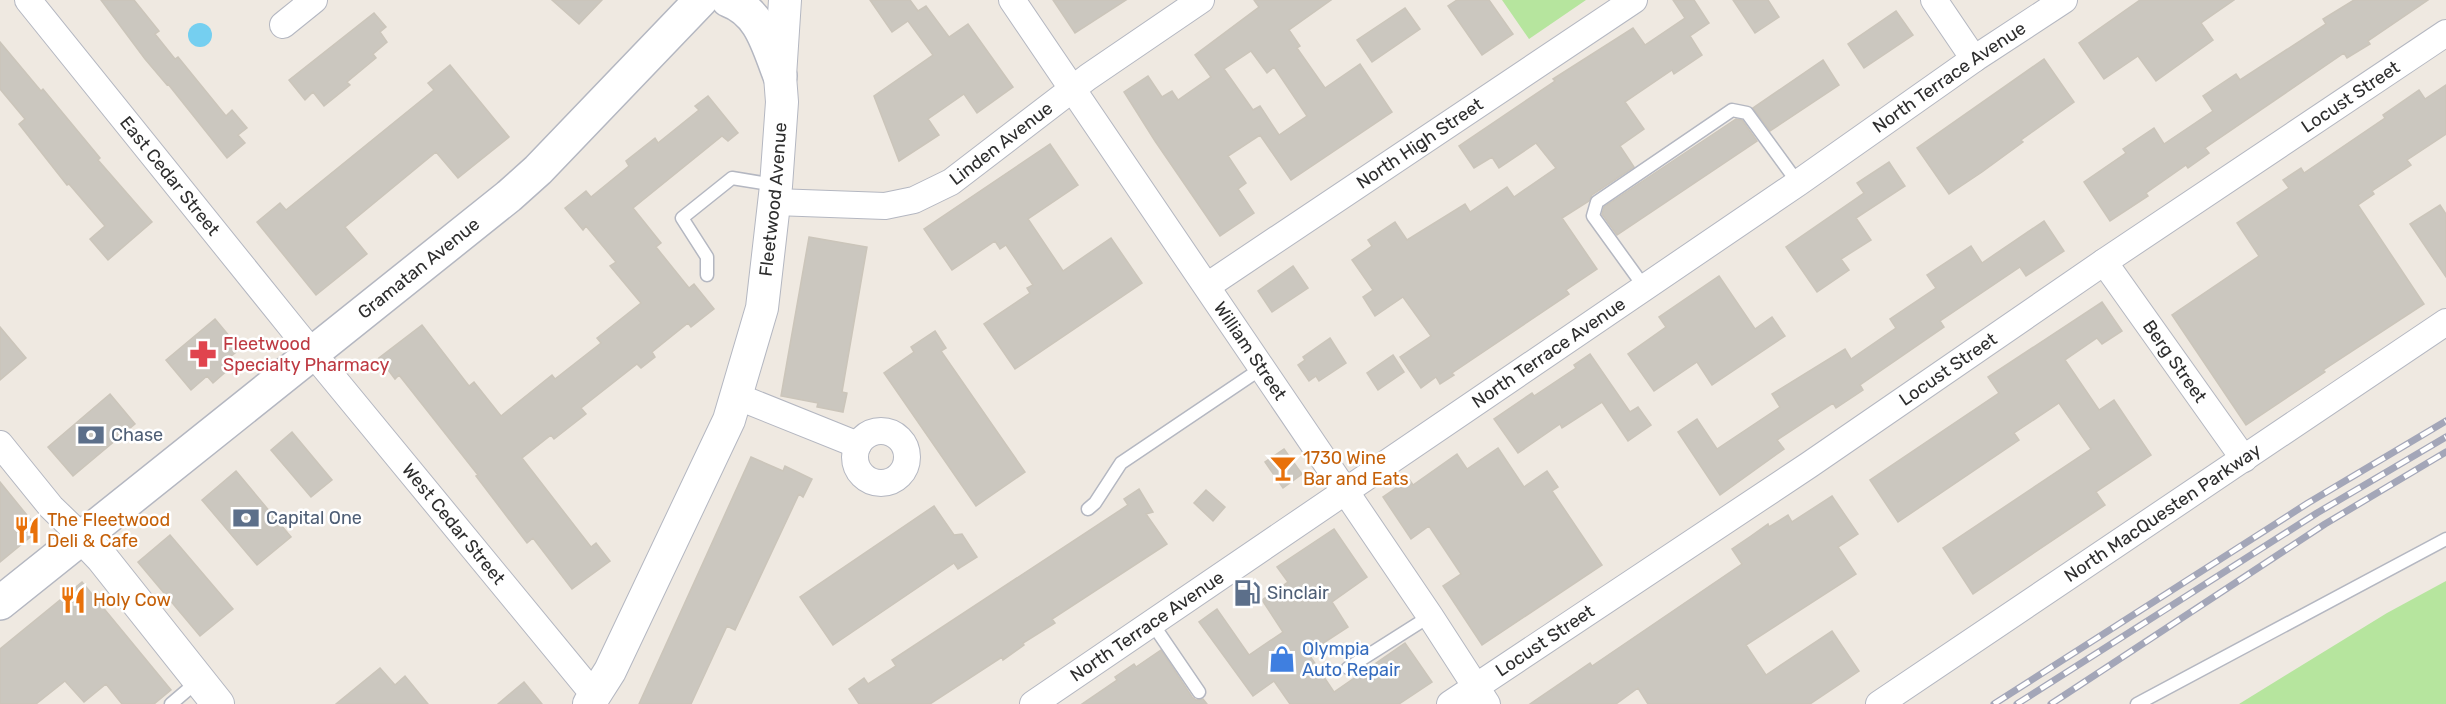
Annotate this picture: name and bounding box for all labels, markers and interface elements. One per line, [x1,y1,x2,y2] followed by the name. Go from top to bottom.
[1868,17,2030,138] street label: North Terrace Avenue
[2297,56,2404,138] street label: Locust Street
[1352,93,1487,194] street label: North High Street
[945,97,1057,190] street label: Linden Avenue
[115,112,224,240] street label: East Cedar Street
[755,121,792,277] street label: Fleetwood Avenue
[353,213,484,324] street label: Gramatan Avenue
[1468,293,1630,413] street label: North Terrace Avenue
[1209,297,1291,404] street label: William Street
[2138,316,2211,407] street label: Berg Street
[1895,328,2001,411] street label: Locust Street
[223,333,389,376] place label: Fleetwood Specialty Pharmacy
[188,339,218,369] pharmacy icon: Fleetwood Specialty Pharmacy
[76,420,106,450] bank icon: Chase
[111,424,163,446] place label: Chase
[2060,439,2265,587] street label: North MacQuesten Parkway
[1303,447,1409,490] place label: 1730 Wine Bar and Eats
[1268,453,1298,483] bar icon: 1730 Wine Bar and Eats
[397,459,510,589] street label: West Cedar Street
[231,503,261,533] bank icon: Capital One
[266,507,362,529] place label: Capital One
[47,509,170,552] place label: The Fleetwood Deli & Cafe
[12,515,42,545] restaurant icon: The Fleetwood Deli & Cafe
[1066,566,1228,686] street label: North Terrace Avenue
[1232,578,1262,608] fuel station icon: Sinclair
[1267,582,1329,604] place label: Sinclair
[58,585,88,615] restaurant icon: Holy Cow
[93,589,171,611] place label: Holy Cow
[1491,600,1598,682] street label: Locust Street
[1302,638,1400,681] place label: Olympia Auto Repair
[1267,644,1297,674] shop icon: Olympia Auto Repair

